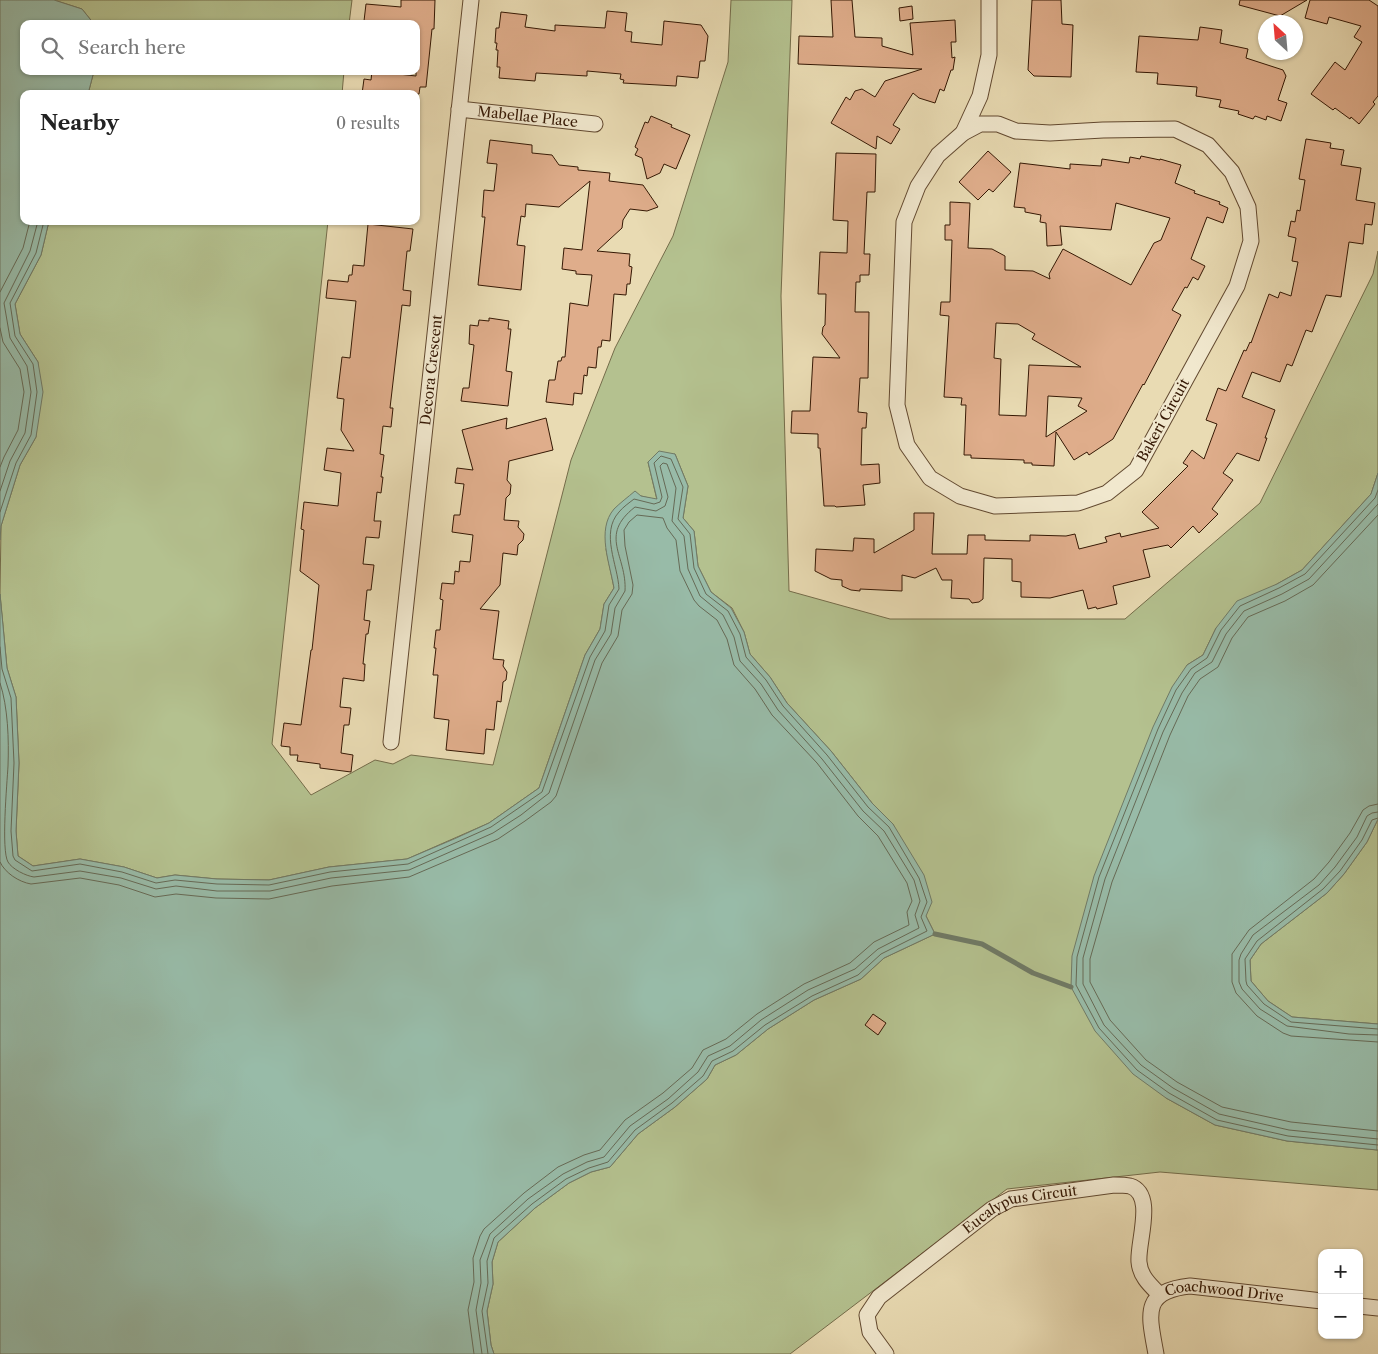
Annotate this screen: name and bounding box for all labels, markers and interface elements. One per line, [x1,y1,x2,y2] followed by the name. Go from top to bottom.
[1258,15,1303,60] north arrow
[20,20,420,75] search box
[38,34,66,62] icon: search
[78,36,186,59] text: Search here
[476,102,579,131] street label: Mabellae Place
[40,110,119,135] text: Nearby
[336,113,400,133] text: 0 results
[416,314,446,426] street label: Decora Crescent
[1133,375,1193,465] street label: Bakeri Circuit
[959,1181,1078,1237] street label: Eucalyptus Circuit
[1318,1249,1363,1339] map controls
[1318,1249,1363,1294] button: +
[1162,1277,1285,1306] street label: Coachwood Drive
[1318,1294,1363,1339] button: −

